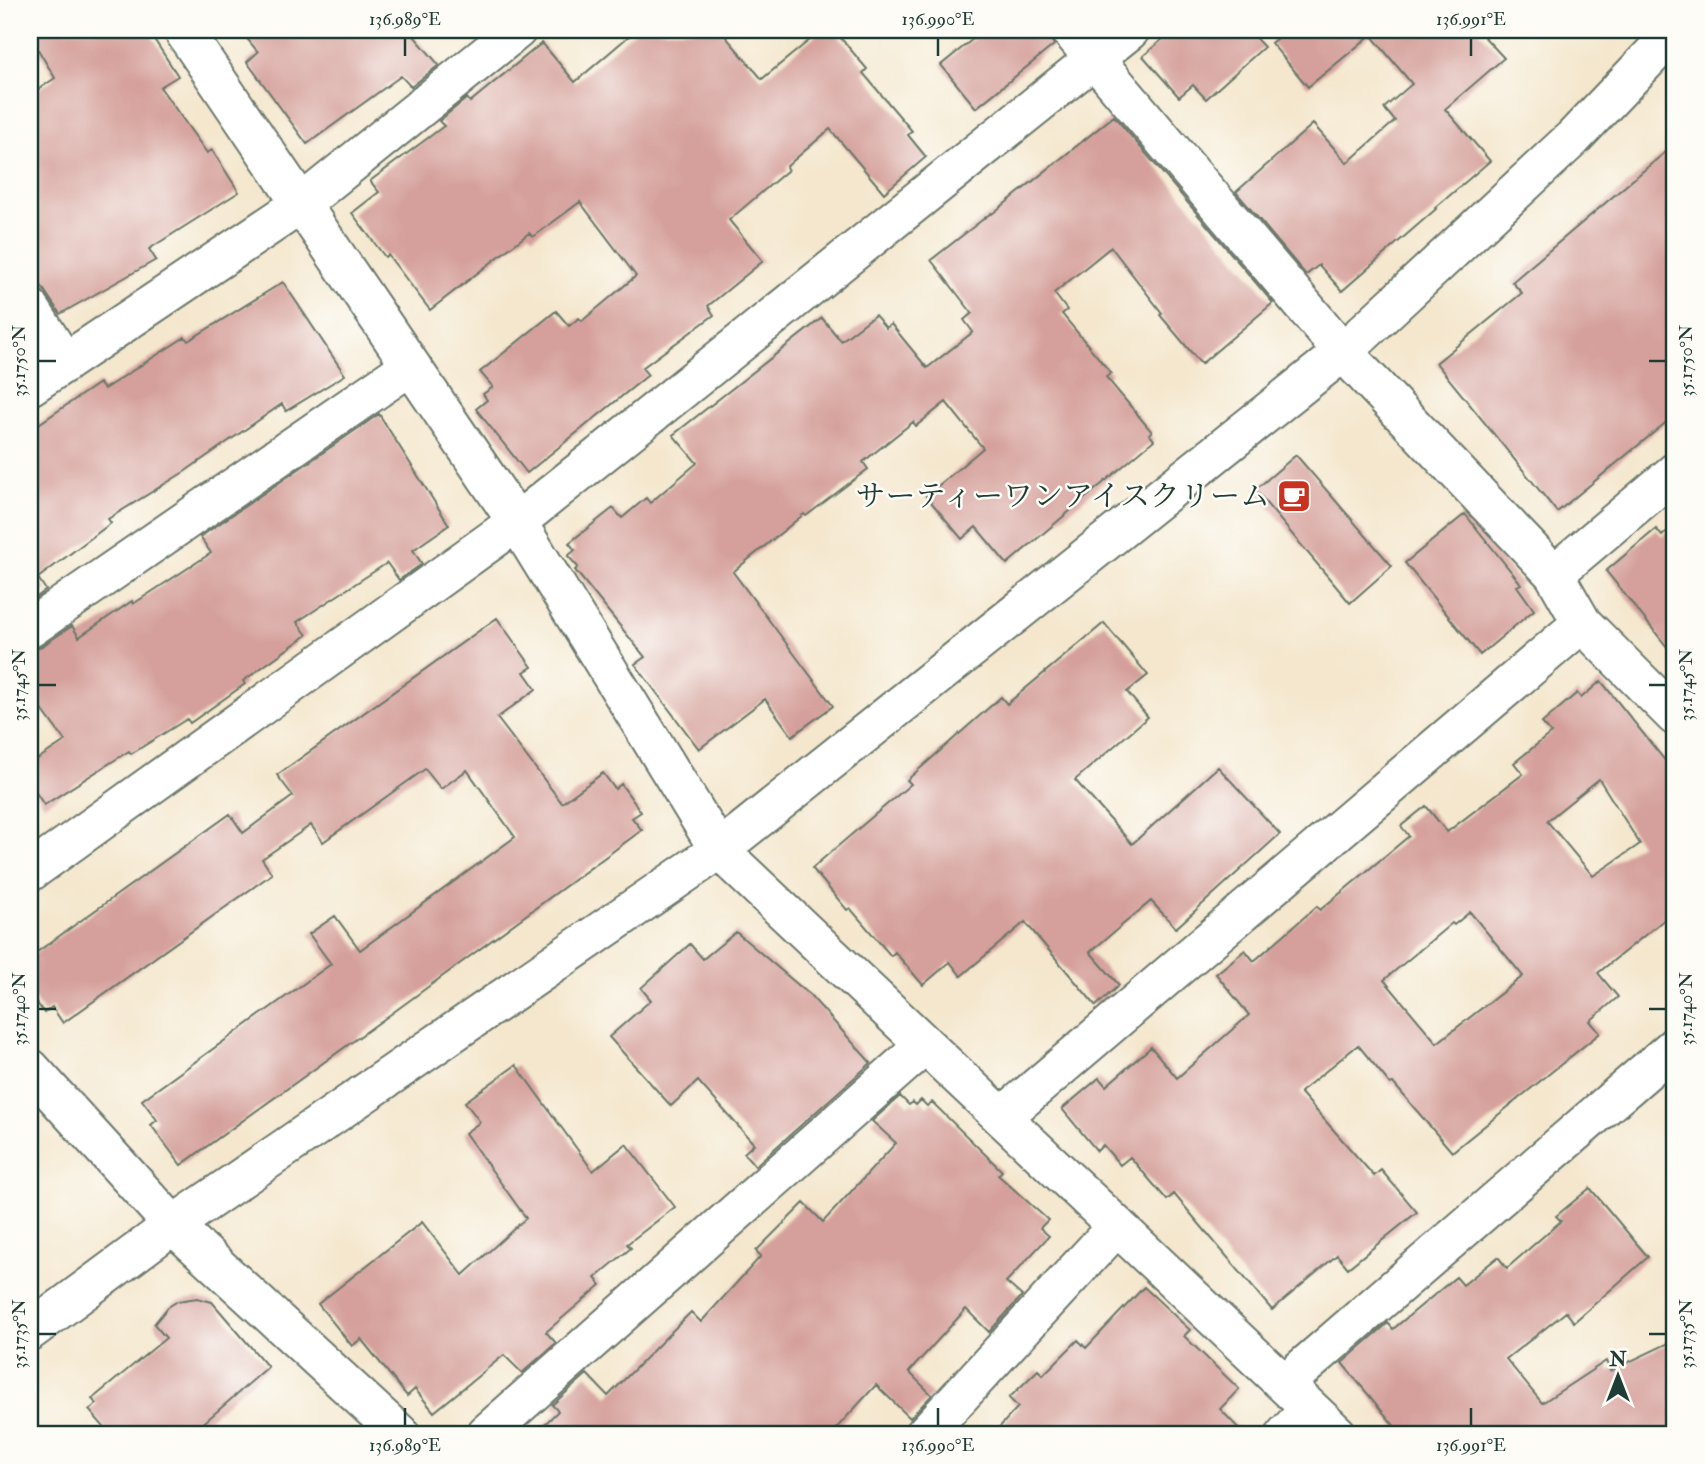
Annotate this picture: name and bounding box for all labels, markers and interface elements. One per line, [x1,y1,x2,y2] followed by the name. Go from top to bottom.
[369,8,441,31] text: 136.989°E
[902,8,974,31] text: 136.990°E
[1436,8,1506,31] text: 136.991°E
[8,325,31,397] text: 35.1750°N
[1675,325,1698,397] text: 35.1750°N
[1275,477,1313,515] cafe icon: サーティーワンアイスクリーム
[855,478,1270,515] place label: サーティーワンアイスクリーム
[8,649,31,721] text: 35.1745°N
[1675,649,1698,721] text: 35.1745°N
[8,972,31,1046] text: 35.1740°N
[1675,972,1698,1046] text: 35.1740°N
[8,1299,31,1369] text: 35.1735°N
[1675,1299,1698,1369] text: 35.1735°N
[1582,1342,1652,1412] north arrow
[1608,1348,1627,1372] text: N
[369,1434,441,1457] text: 136.989°E
[902,1434,974,1457] text: 136.990°E
[1436,1434,1506,1457] text: 136.991°E

